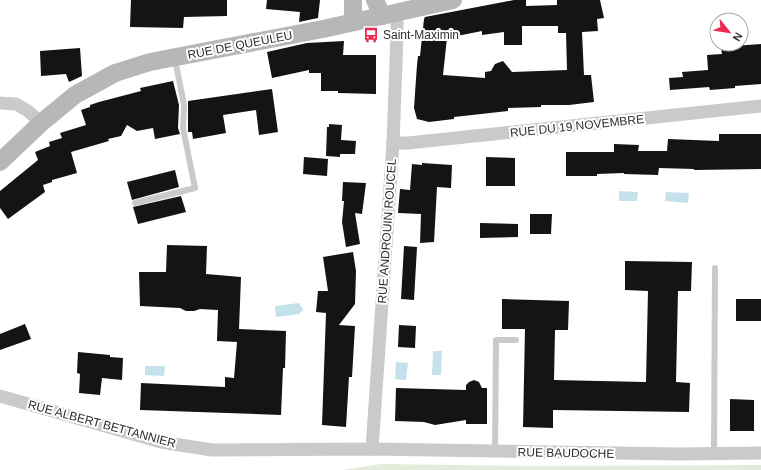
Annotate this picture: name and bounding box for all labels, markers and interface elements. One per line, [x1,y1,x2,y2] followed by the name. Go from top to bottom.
[709,12,749,52] north arrow
[362,26,380,44] bus stop icon: Saint-Maximin
[186,28,294,62] street label: RUE DE QUEULEU
[383,28,459,42] place label: Saint-Maximin
[730,31,745,43] text: N
[509,112,645,140] street label: RUE DU 19 NOVEMBRE
[375,158,399,304] street label: RUE ANDROUIN ROUCEL
[26,397,178,451] street label: RUE ALBERT BETTANNIER
[518,445,614,461] street label: RUE BAUDOCHE

